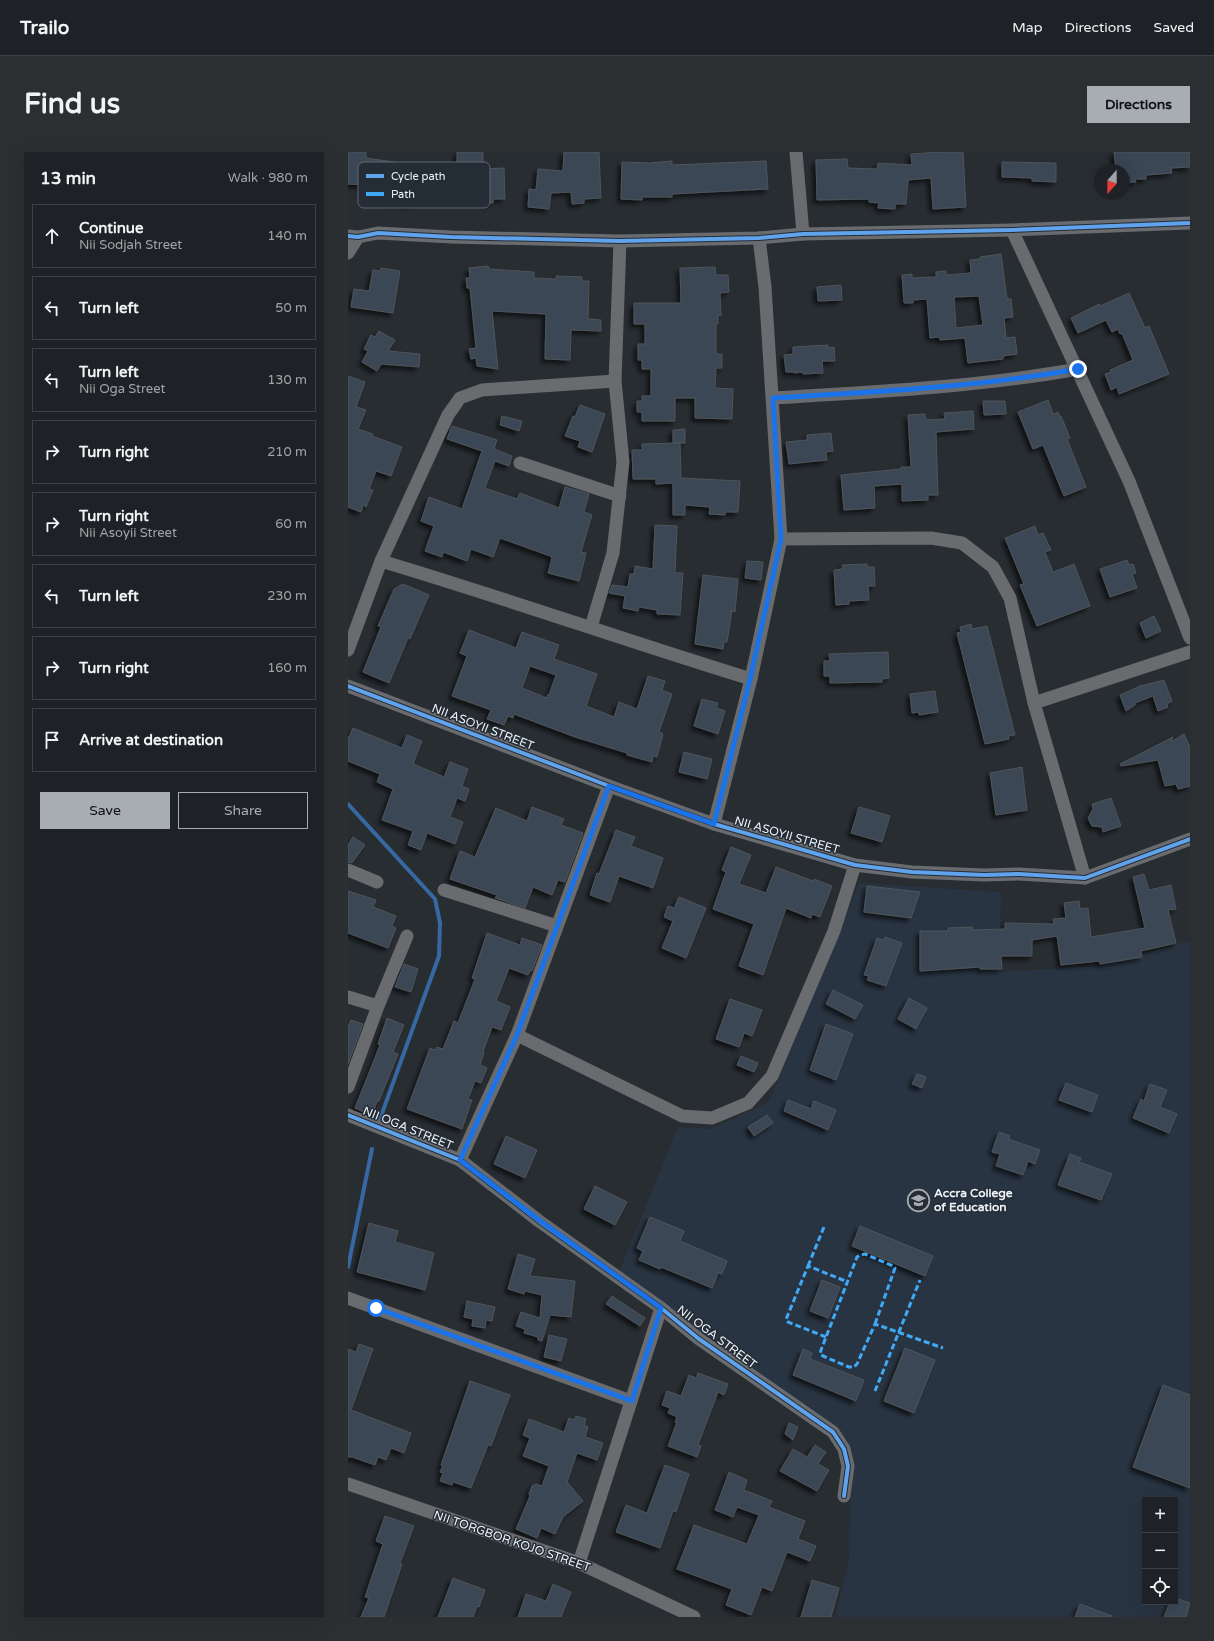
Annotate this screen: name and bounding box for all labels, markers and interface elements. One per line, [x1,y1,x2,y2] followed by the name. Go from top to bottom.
[20,17,69,39] text: Trailo
[1012,19,1043,36] text: Map
[1065,19,1132,36] text: Directions
[1154,19,1194,36] text: Saved
[1087,86,1190,123] button: Directions
[24,87,120,121] text: Find us
[358,162,490,208] legend
[1094,164,1130,200] north arrow
[40,168,96,189] text: 13 min
[228,170,308,186] text: Walk · 980 m
[391,170,446,183] text: Cycle path
[391,188,415,201] text: Path
[79,219,143,237] text: Continue
[41,225,63,247] icon: ahead
[267,228,307,244] text: 140 m
[79,237,182,253] text: Nii Sodjah Street
[41,297,63,319] icon: left
[79,299,139,317] text: Turn left
[275,300,307,316] text: 50 m
[1069,360,1087,378] route end
[79,363,139,381] text: Turn left
[41,369,63,391] icon: left
[267,372,307,388] text: 130 m
[79,381,166,397] text: Nii Oga Street
[41,441,63,463] icon: right
[79,443,149,461] text: Turn right
[267,444,307,460] text: 210 m
[79,507,149,525] text: Turn right
[41,513,63,535] icon: right
[275,516,307,532] text: 60 m
[79,525,177,541] text: Nii Asoyii Street
[41,585,63,607] icon: left
[79,587,139,605] text: Turn left
[267,588,307,604] text: 230 m
[41,657,63,679] icon: right
[79,659,149,677] text: Turn right
[267,660,307,676] text: 160 m
[430,701,537,753] street label: NII ASOYII STREET
[41,729,63,751] icon: arrive
[79,731,223,749] text: Arrive at destination
[40,792,170,829] button: Save
[178,792,308,829] button: Share
[733,813,842,857] street label: NII ASOYII STREET
[361,1104,456,1153] street label: NII OGA STREET
[934,1186,1013,1214] place label: Accra College of Education
[906,1187,932,1213] school or university icon: Accra College of Education
[367,1299,385,1317] route start
[674,1303,760,1372] street label: NII OGA STREET
[1142,1497,1178,1605] map controls
[1142,1497,1178,1533] button: +
[432,1508,593,1575] street label: NII TORGBOR KOJO STREET
[1142,1533,1178,1569] button: −
[1142,1569,1178,1605] button: locate

